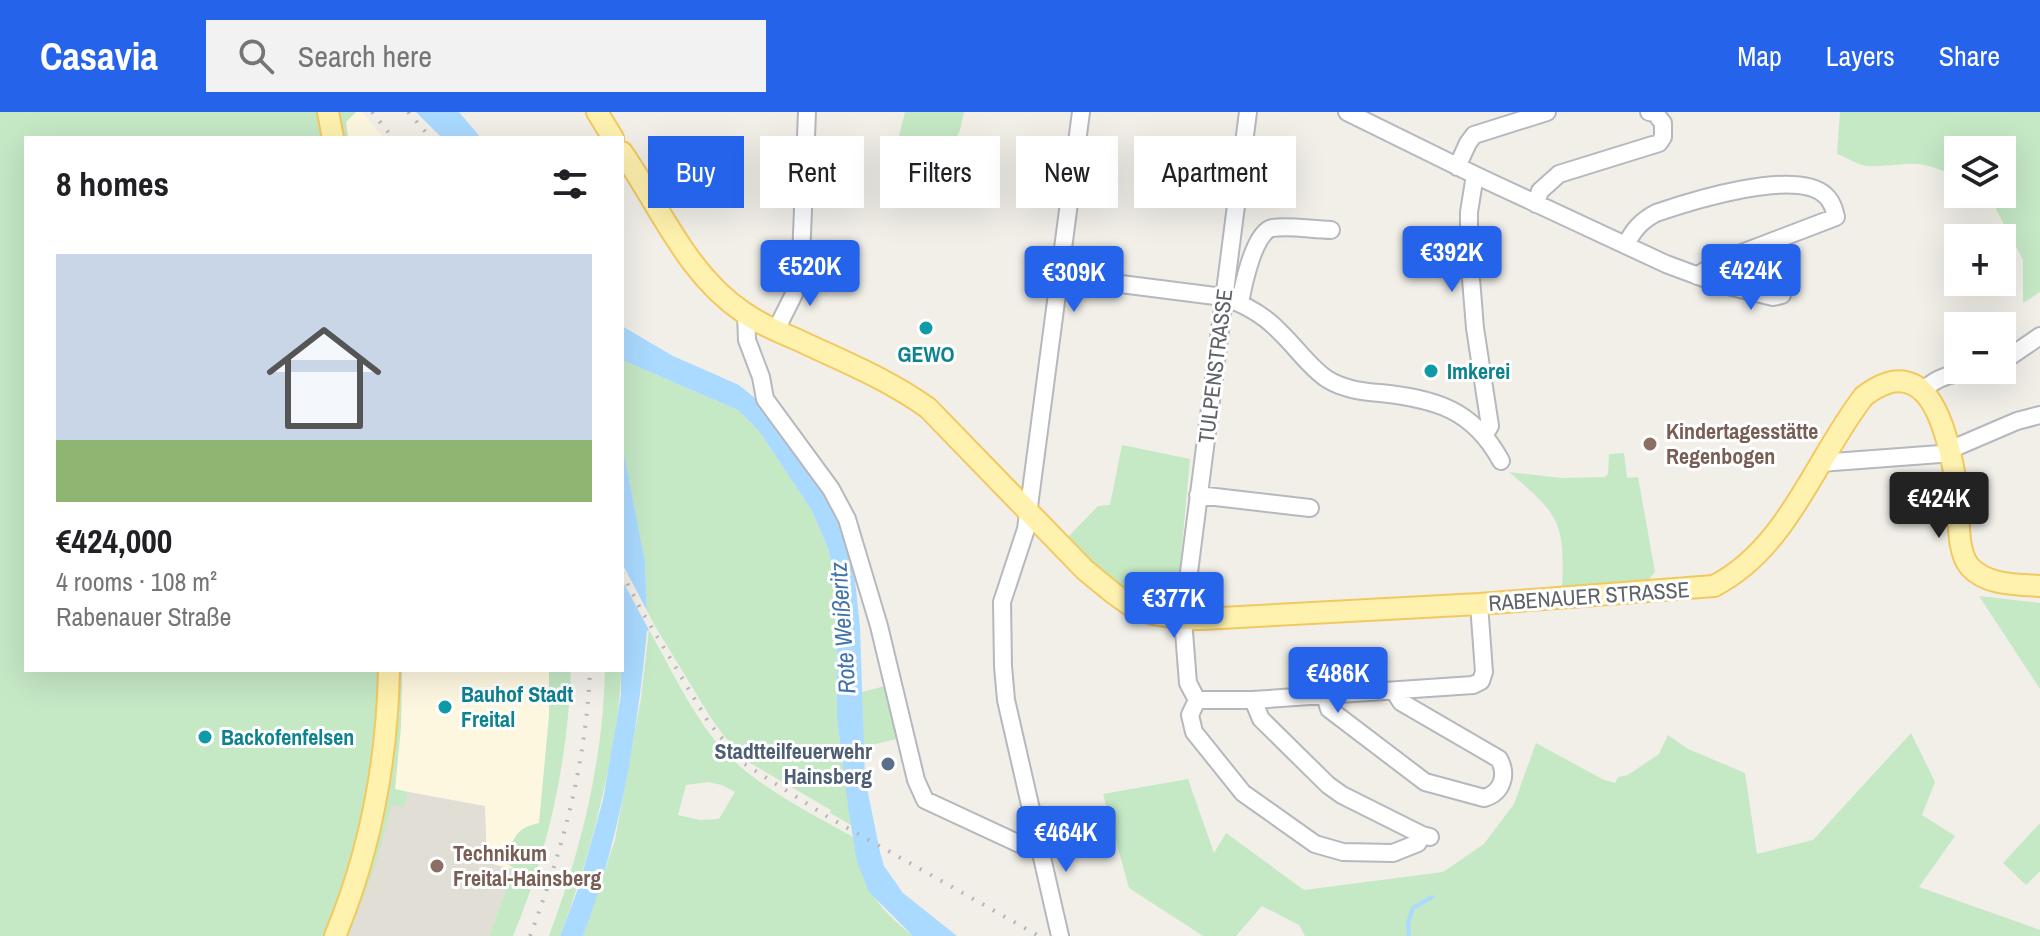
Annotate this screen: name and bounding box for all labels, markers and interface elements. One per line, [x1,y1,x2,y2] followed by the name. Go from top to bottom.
[206,20,766,92] search box
[40,31,158,82] text: Casavia
[234,34,278,78] icon: search
[298,36,432,76] text: Search here
[1737,37,1782,75] text: Map
[1826,37,1895,75] text: Layers
[1939,37,2000,75] text: Share
[648,136,744,208] chip: Buy
[760,136,864,208] chip: Rent
[880,136,1000,208] chip: Filters
[1016,136,1118,208] chip: New
[1134,136,1296,208] chip: Apartment
[1944,136,2016,384] map controls
[1944,136,2016,208] button: layers
[56,161,169,207] text: 8 homes
[548,162,592,206] icon: filters
[1944,224,2016,296] button: +
[1396,226,1508,294] pin: €392K
[1421,234,1483,269] text: €392K
[754,240,866,308] pin: €520K
[1695,244,1807,312] pin: €424K
[1018,246,1130,314] pin: €309K
[779,248,841,283] text: €520K
[1720,252,1782,287] text: €424K
[1043,254,1105,289] text: €309K
[1191,287,1239,445] street label: TULPENSTRASSE
[252,306,396,450] icon: home
[1944,312,2016,384] button: −
[917,319,935,337] marker: GEWO
[897,339,955,369] place label: GEWO
[1447,356,1510,386] place label: Imkerei
[1422,362,1440,380] marker: Imkerei
[1666,416,1818,471] place label: Kindertagesstätte Regenbogen
[1641,435,1659,453] marker: Kindertagesstätte Regenbogen
[1883,472,1995,540] pin: €424K
[1908,480,1970,515] text: €424K
[56,518,172,564] text: €424,000
[821,561,863,695] water label: Rote Weißeritz
[56,564,217,599] text: 4 rooms · 108 m²
[1118,572,1230,640] pin: €377K
[1487,574,1691,618] street label: RABENAUER STRASSE
[1143,580,1205,615] text: €377K
[56,599,231,634] text: Rabenauer Straße
[1282,647,1394,715] pin: €486K
[1307,655,1369,690] text: €486K
[461,679,573,734] place label: Bauhof Stadt Freital
[436,698,454,716] marker: Bauhof Stadt Freital
[221,722,354,752] place label: Backofenfelsen
[196,728,214,746] marker: Backofenfelsen
[715,736,872,791] place label: Stadtteilfeuerwehr Hainsberg
[879,755,897,773] marker: Stadtteilfeuerwehr Hainsberg
[1010,806,1122,874] pin: €464K
[1035,814,1097,849] text: €464K
[453,838,601,893] place label: Technikum Freital-Hainsberg
[428,857,446,875] marker: Technikum Freital-Hainsberg

